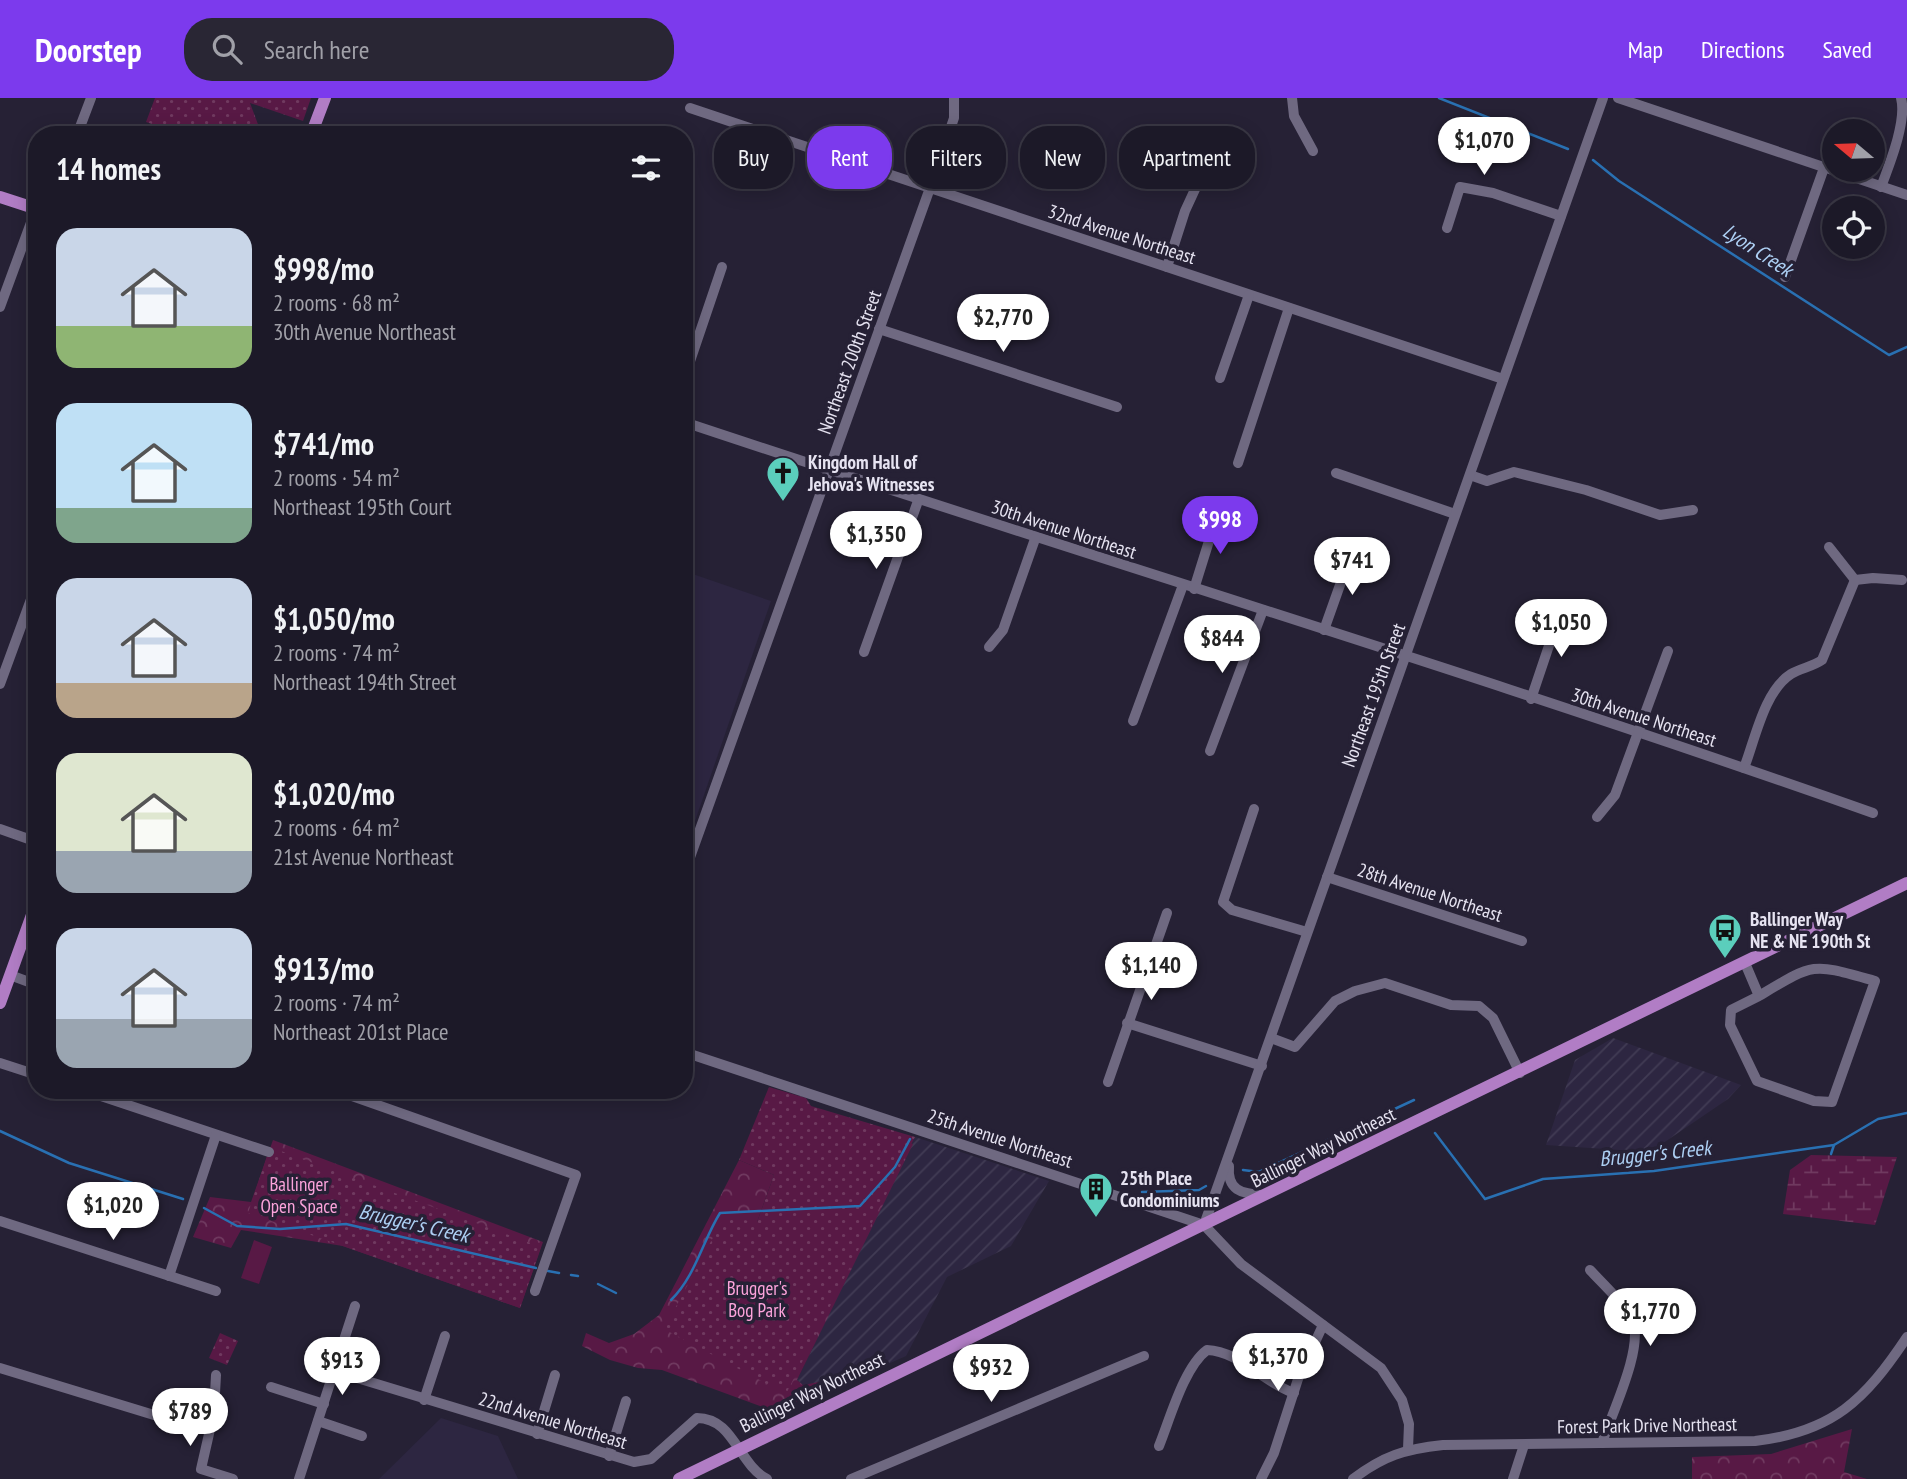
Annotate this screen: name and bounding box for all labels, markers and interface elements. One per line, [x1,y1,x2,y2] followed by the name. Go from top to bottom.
[184,18,674,81] search box
[35,28,142,71] text: Doorstep
[208,30,246,68] icon: search
[264,33,369,66] text: Search here
[1628,34,1663,65] text: Map
[1701,34,1785,65] text: Directions
[1823,34,1872,65] text: Saved
[1427,118,1541,177] pin: $1,070
[1822,119,1885,182] north arrow
[1822,119,1885,259] map controls
[1454,125,1514,154] text: $1,070
[714,126,793,189] chip: Buy
[807,126,892,189] chip: Rent
[906,126,1006,189] chip: Filters
[1020,126,1105,189] chip: New
[1119,126,1255,189] chip: Apartment
[56,149,161,188] text: 14 homes
[627,149,665,187] icon: filters
[1822,196,1885,259] button: locate
[1045,199,1200,269] street label: 32nd Avenue Northeast
[1718,217,1801,284] water label: Lyon Creek
[273,249,374,288] text: $998/mo
[112,256,196,340] icon: home
[812,286,886,437] street label: Northeast 200th Street
[273,288,400,317] text: 2 rooms · 68 m²
[946,294,1060,354] pin: $2,770
[973,302,1033,331] text: $2,770
[273,317,456,346] text: 30th Avenue Northeast
[273,424,374,463] text: $741/mo
[112,431,196,515] icon: home
[807,450,935,496] place label: Kingdom Hall of Jehova's Witnesses
[764,454,802,503] church icon: Kingdom Hall of Jehova's Witnesses
[273,463,400,492] text: 2 rooms · 54 m²
[273,492,452,521] text: Northeast 195th Court
[988,494,1140,564] street label: 30th Avenue Northeast
[1179,496,1261,556] pin: $998
[1198,504,1242,533] text: $998
[819,512,933,571] pin: $1,350
[846,519,906,548] text: $1,350
[1311,538,1393,597] pin: $741
[1330,545,1374,574] text: $741
[273,599,395,638] text: $1,050/mo
[1504,600,1618,659] pin: $1,050
[112,606,196,690] icon: home
[1531,607,1591,636] text: $1,050
[1181,616,1263,675] pin: $844
[1336,619,1410,770] street label: Northeast 195th Street
[1200,623,1244,652] text: $844
[273,638,400,667] text: 2 rooms · 74 m²
[273,667,456,696] text: Northeast 194th Street
[1568,682,1720,752] street label: 30th Avenue Northeast
[273,774,395,813] text: $1,020/mo
[112,781,196,865] icon: home
[273,813,400,842] text: 2 rooms · 64 m²
[273,842,454,871] text: 21st Avenue Northeast
[1354,857,1506,927] street label: 28th Avenue Northeast
[1750,907,1871,953] place label: Ballinger Way NE & NE 190th St
[1706,911,1744,960] bus stop icon: Ballinger Way NE & NE 190th St
[1094,942,1208,1002] pin: $1,140
[273,949,374,988] text: $913/mo
[1121,950,1181,979] text: $1,140
[112,956,196,1040] icon: home
[273,988,400,1017] text: 2 rooms · 74 m²
[273,1017,449,1046] text: Northeast 201st Place
[1247,1101,1400,1192] street label: Ballinger Way Northeast
[924,1103,1076,1173] street label: 25th Avenue Northeast
[1598,1133,1715,1172] water label: Brugger's Creek
[1120,1166,1220,1212] place label: 25th Place Condominiums
[1077,1170,1115,1219] building icon: 25th Place Condominiums
[260,1172,338,1218] park label: Ballinger Open Space
[56,1182,170,1242] pin: $1,020
[83,1190,143,1219] text: $1,020
[356,1197,474,1249] water label: Brugger's Creek
[727,1276,787,1322] park label: Brugger's Bog Park
[1593,1288,1707,1348] pin: $1,770
[1620,1296,1680,1325] text: $1,770
[1221,1334,1335,1393] pin: $1,370
[301,1338,383,1397] pin: $913
[1248,1341,1308,1370] text: $1,370
[950,1344,1032,1404] pin: $932
[320,1345,364,1374] text: $913
[736,1346,889,1437] street label: Ballinger Way Northeast
[969,1352,1013,1381] text: $932
[476,1386,631,1454] street label: 22nd Avenue Northeast
[149,1388,231,1448] pin: $789
[168,1396,212,1425] text: $789
[1557,1411,1738,1439] street label: Forest Park Drive Northeast

